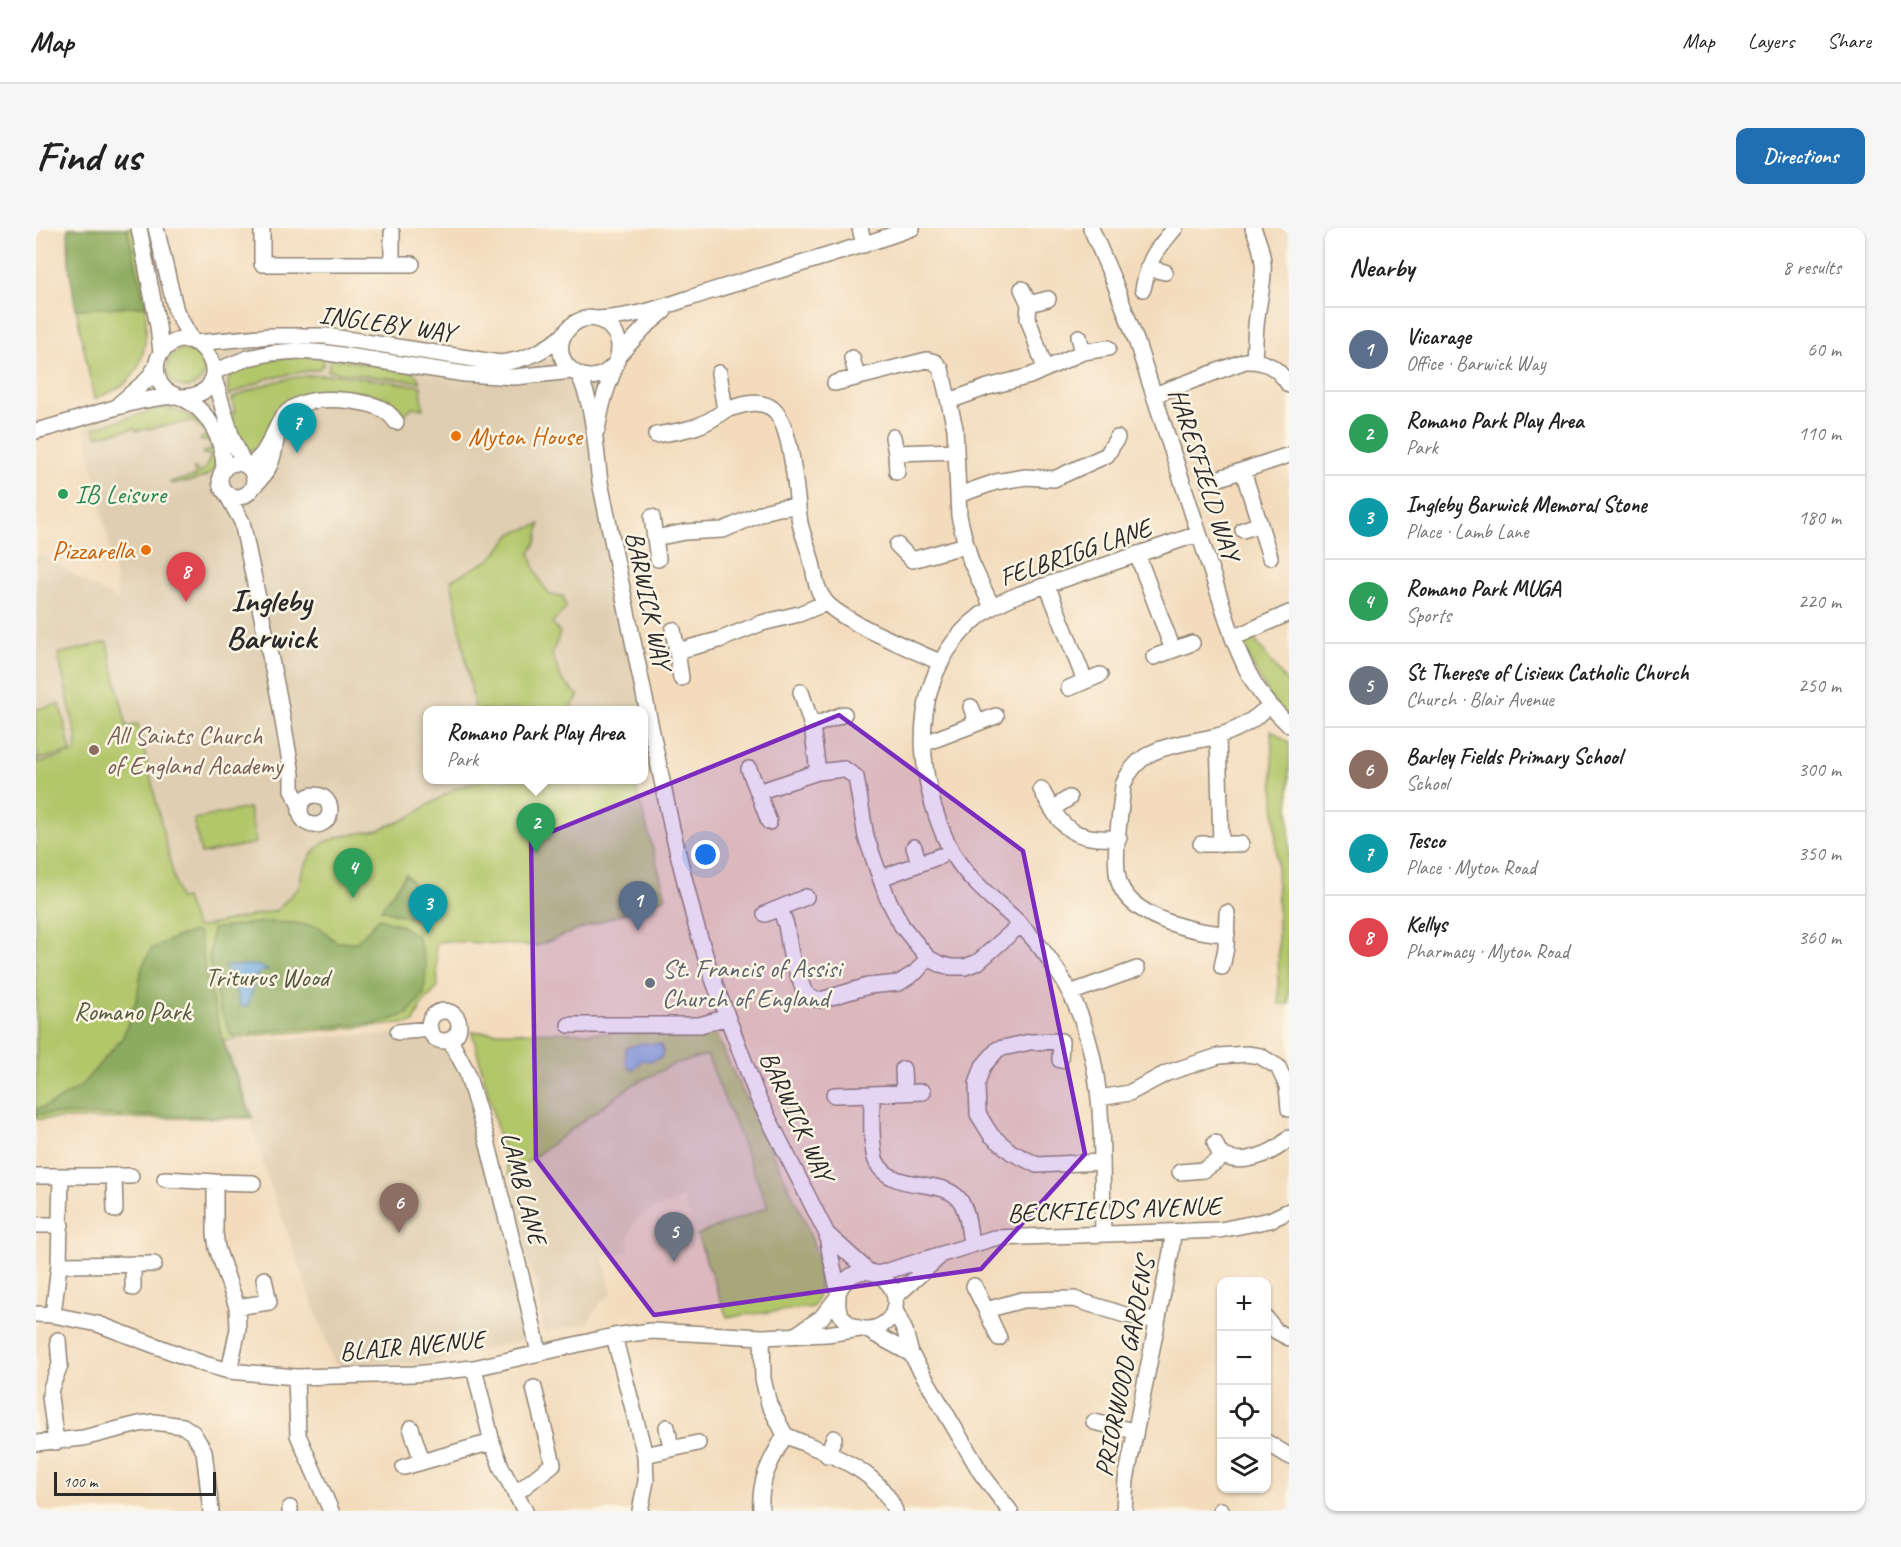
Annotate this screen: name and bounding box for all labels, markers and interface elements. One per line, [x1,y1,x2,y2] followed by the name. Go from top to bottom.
[30,24,73,59] text: Map
[1682,28,1715,54] text: Map
[1748,28,1794,54] text: Layers
[1827,28,1871,54] text: Share
[1736,128,1865,184] button: Directions
[36,130,141,183] text: Find us
[1349,251,1414,284] text: Nearby
[1782,255,1841,280] text: 8 results
[317,298,462,350] street label: INGLEBY WAY
[1406,323,1471,351] text: Vicarage
[1364,337,1373,362] text: 1
[1807,337,1841,362] text: 60 m
[1406,351,1545,376] text: Office · Barwick Way
[1161,384,1249,568] street label: HARESFIELD WAY
[278,404,316,453] pin: 7
[1406,407,1584,435] text: Romano Park Play Area
[468,420,584,453] place label: Myton House
[1364,421,1373,446] text: 2
[1798,421,1841,446] text: 110 m
[449,429,463,443] marker: Myton House
[1406,435,1438,460] text: Park
[75,478,168,511] place label: IB Leisure
[56,487,70,501] marker: IB Leisure
[1406,491,1647,519] text: Ingleby Barwick Memoral Stone
[1364,505,1373,530] text: 3
[1798,505,1841,530] text: 180 m
[995,510,1158,594] street label: FELBRIGG LANE
[1406,519,1529,544] text: Place · Lamb Lane
[618,528,680,677] street label: BARWICK WAY
[52,534,136,567] place label: Pizzarella
[139,543,153,557] marker: Pizzarella
[166,552,206,602] pin: 8
[1406,575,1560,603] text: Romano Park MUGA
[226,580,319,658] district label: Ingleby Barwick
[1364,589,1373,614] text: 4
[1798,589,1841,614] text: 220 m
[1406,603,1451,628] text: Sports
[1406,659,1689,687] text: St Therese of Lisieux Catholic Church
[1364,673,1373,698] text: 5
[1798,673,1841,698] text: 250 m
[1406,687,1554,712] text: Church · Blair Avenue
[423,706,648,784] popup
[106,719,285,782] place label: All Saints Church of England Academy
[447,719,624,747] text: Romano Park Play Area
[87,743,101,757] marker: All Saints Church of England Academy
[1406,743,1622,771] text: Barley Fields Primary School
[447,747,478,772] text: Park
[1364,757,1373,782] text: 6
[1798,757,1841,782] text: 300 m
[1406,771,1449,796] text: School
[516,804,556,853] pin: 2
[1406,827,1445,855] text: Tesco
[691,840,720,869] your location
[1364,841,1373,866] text: 7
[1798,841,1841,866] text: 350 m
[334,848,372,898] pin: 4
[1406,855,1536,880] text: Place · Myton Road
[618,882,658,931] pin: 1
[408,884,448,934] pin: 3
[1406,911,1447,939] text: Kellys
[1364,925,1373,950] text: 8
[1798,925,1841,950] text: 360 m
[1406,939,1569,964] text: Pharmacy · Myton Road
[662,952,844,1015] place label: St. Francis of Assisi Church of England
[205,961,333,994] park label: Triturus Wood
[643,976,657,990] marker: St. Francis of Assisi Church of England
[74,995,193,1028] park label: Romano Park
[752,1046,843,1191] street label: BARWICK WAY
[493,1128,555,1252] street label: LAMB LANE
[380,1184,418,1233] pin: 6
[1007,1189,1224,1230] street label: BECKFIELDS AVENUE
[654,1212,694,1262] pin: 5
[1087,1250,1163,1479] street label: PRIORWOOD GARDENS
[1217,1277,1271,1493] map controls
[1217,1277,1271,1331] button: +
[338,1322,490,1368] street label: BLAIR AVENUE
[1217,1331,1271,1385] button: −
[1217,1385,1271,1439] button: locate
[1217,1439,1271,1493] button: layers
[54,1469,216,1496] scale bar
[63,1472,97,1492] text: 100 m

